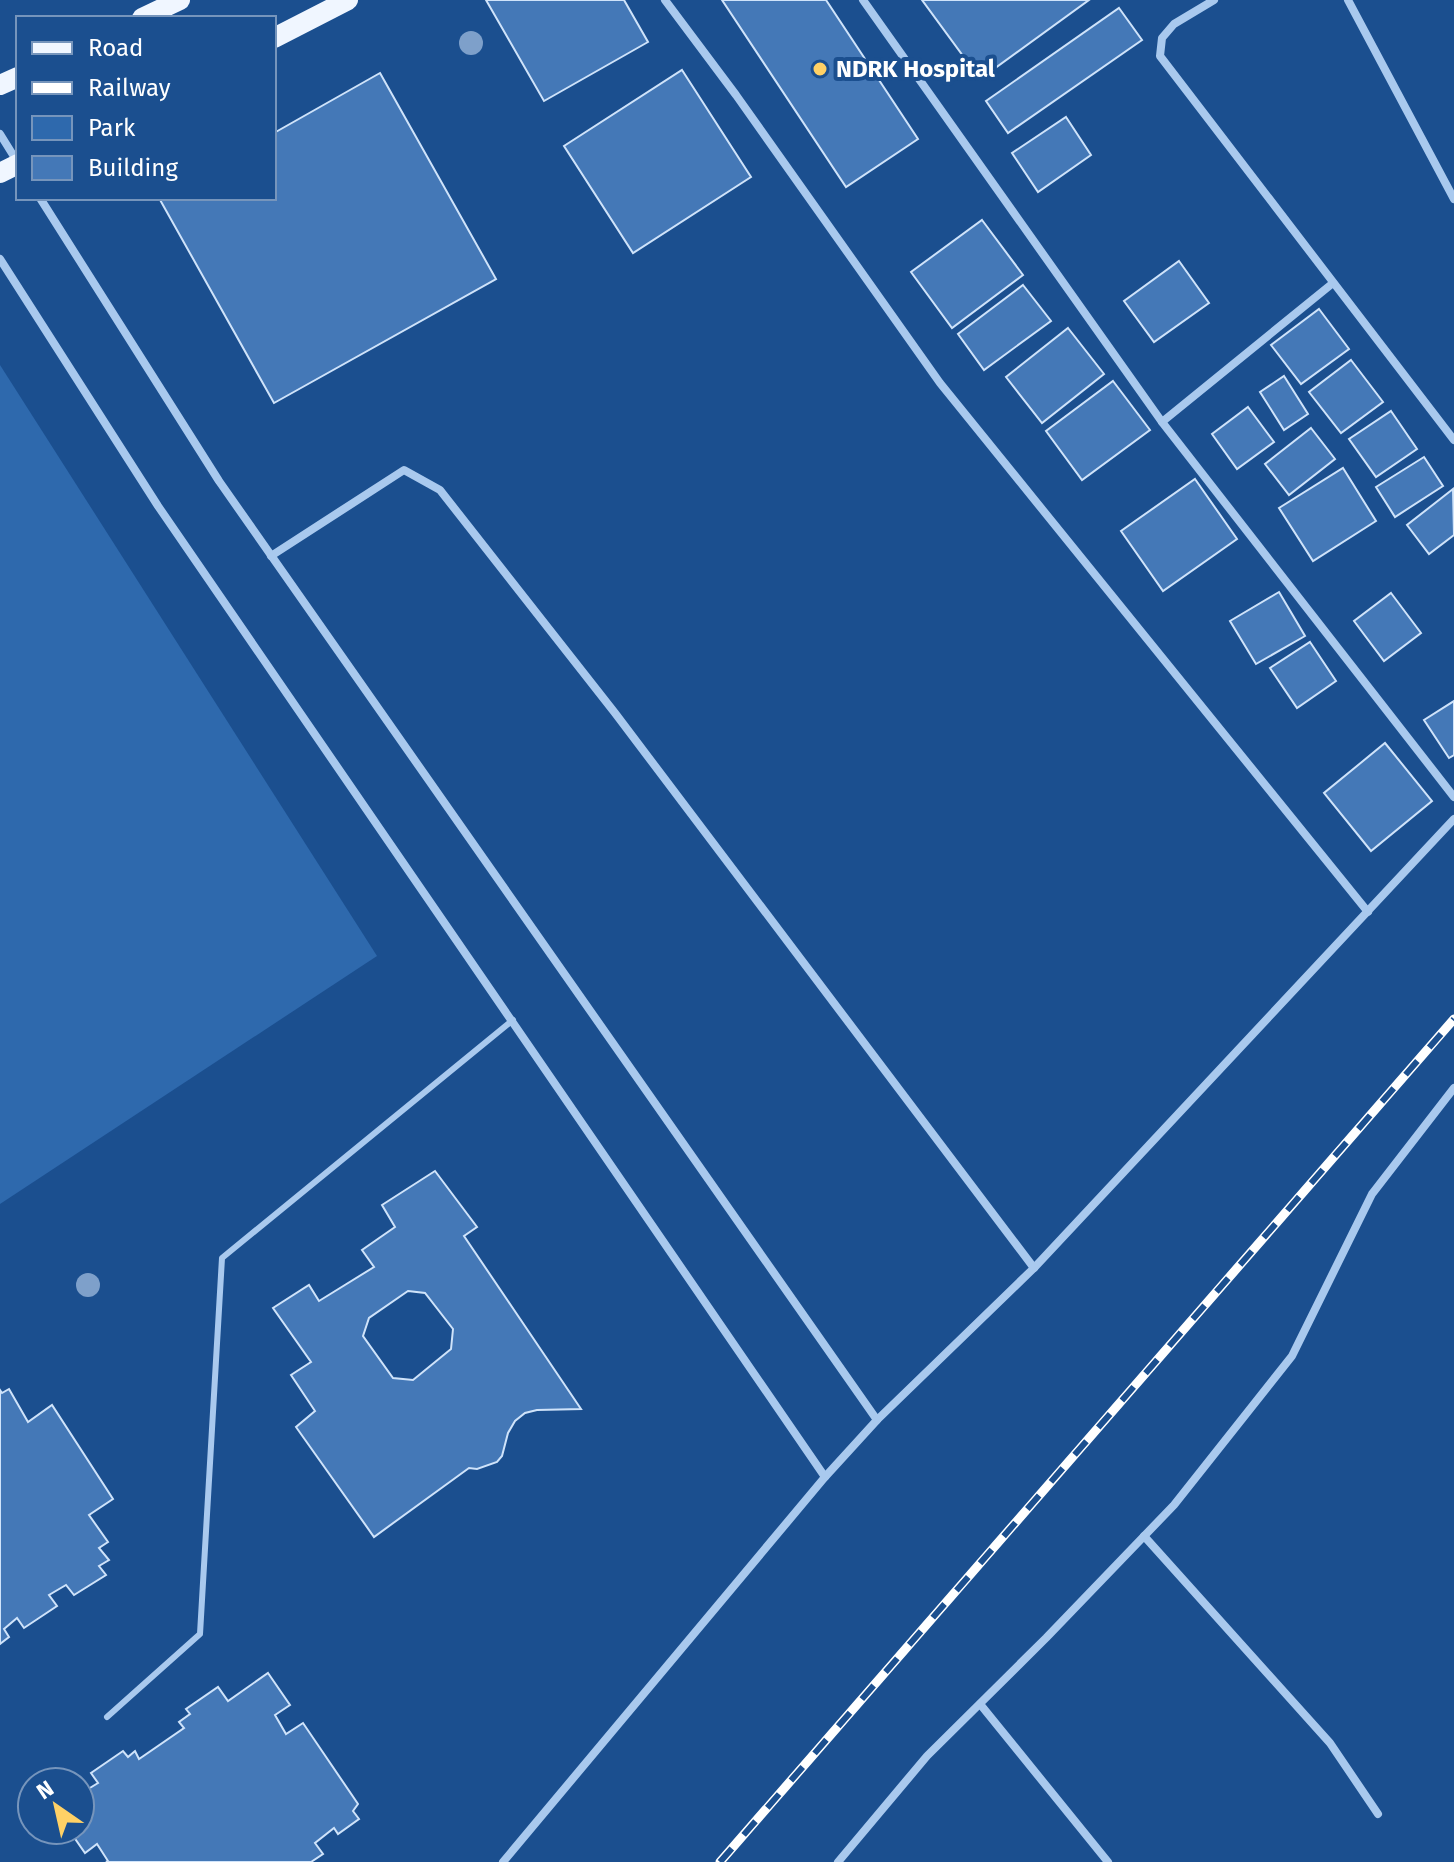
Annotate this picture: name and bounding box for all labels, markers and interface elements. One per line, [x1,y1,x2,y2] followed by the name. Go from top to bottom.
[16,16,276,200] legend
[88,34,143,62] text: Road
[836,55,996,83] place label: NDRK Hospital
[811,60,829,78] marker: NDRK Hospital
[88,74,171,102] text: Railway
[88,114,136,142] text: Park
[88,154,178,182] text: Building
[16,1766,96,1846] north arrow
[31,1775,59,1805] text: N

